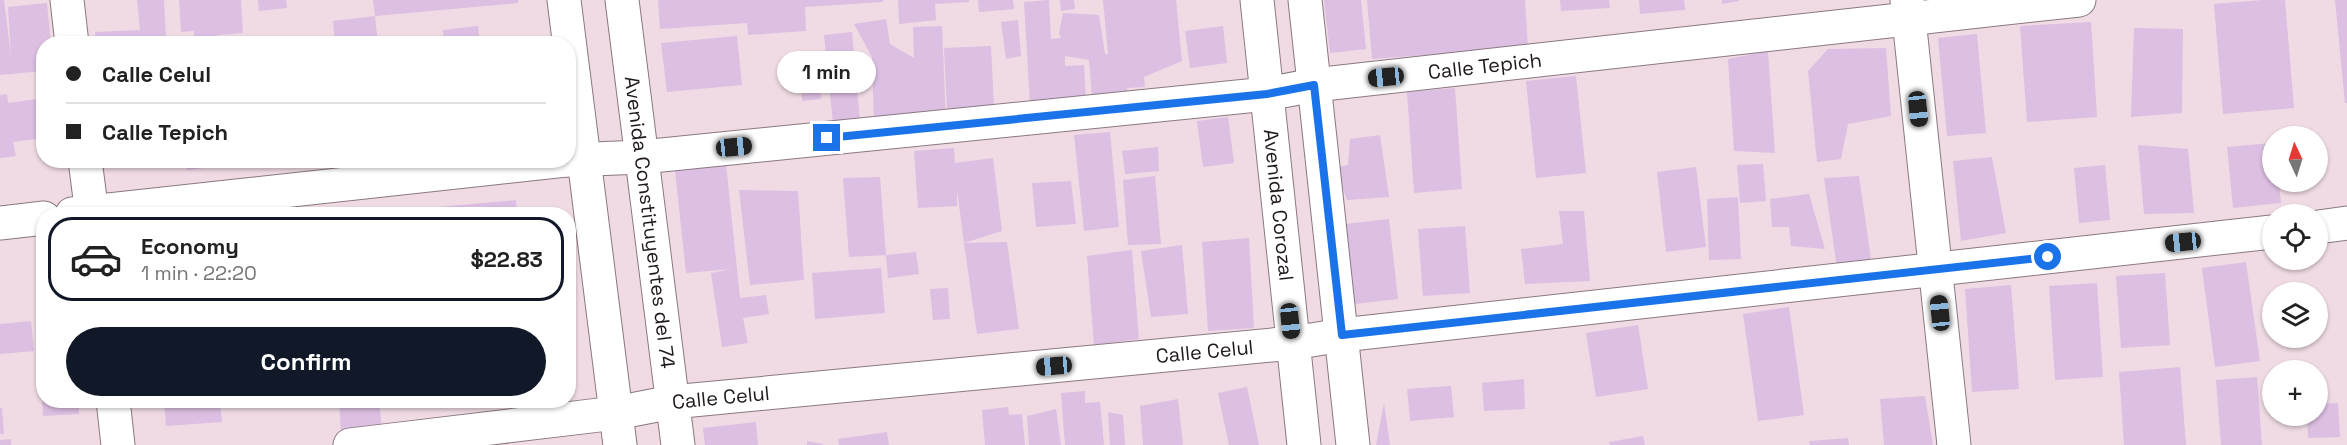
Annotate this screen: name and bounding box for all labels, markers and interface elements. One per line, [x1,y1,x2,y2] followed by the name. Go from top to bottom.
[1427,47,1543,85] street label: Calle Tepich
[778,51,876,93] callout: 1 min
[802,59,851,85] text: 1 min
[102,60,211,88] text: Calle Celul
[1367,66,1405,88] car
[619,75,681,370] street label: Avenida Constituyentes del 74
[1907,90,1929,128] car
[102,118,228,146] text: Calle Tepich
[813,124,840,151] route end
[2262,126,2328,192] north arrow
[2262,126,2328,426] map controls
[1258,128,1300,282] street label: Avenida Corozal
[715,136,753,158] car
[2262,204,2328,270] button: locate
[2164,231,2202,253] car
[69,232,123,286] icon: car
[141,232,239,260] text: Economy
[2034,243,2061,270] route start
[470,245,543,273] text: $22.83
[141,260,257,286] text: 1 min · 22:20
[2262,282,2328,348] button: layers
[1929,294,1951,332] car
[1279,302,1301,340] car
[66,327,546,396] button: Confirm
[1155,334,1255,369] street label: Calle Celul
[1035,355,1073,377] car
[2262,360,2328,426] button: +
[671,380,771,415] street label: Calle Celul

